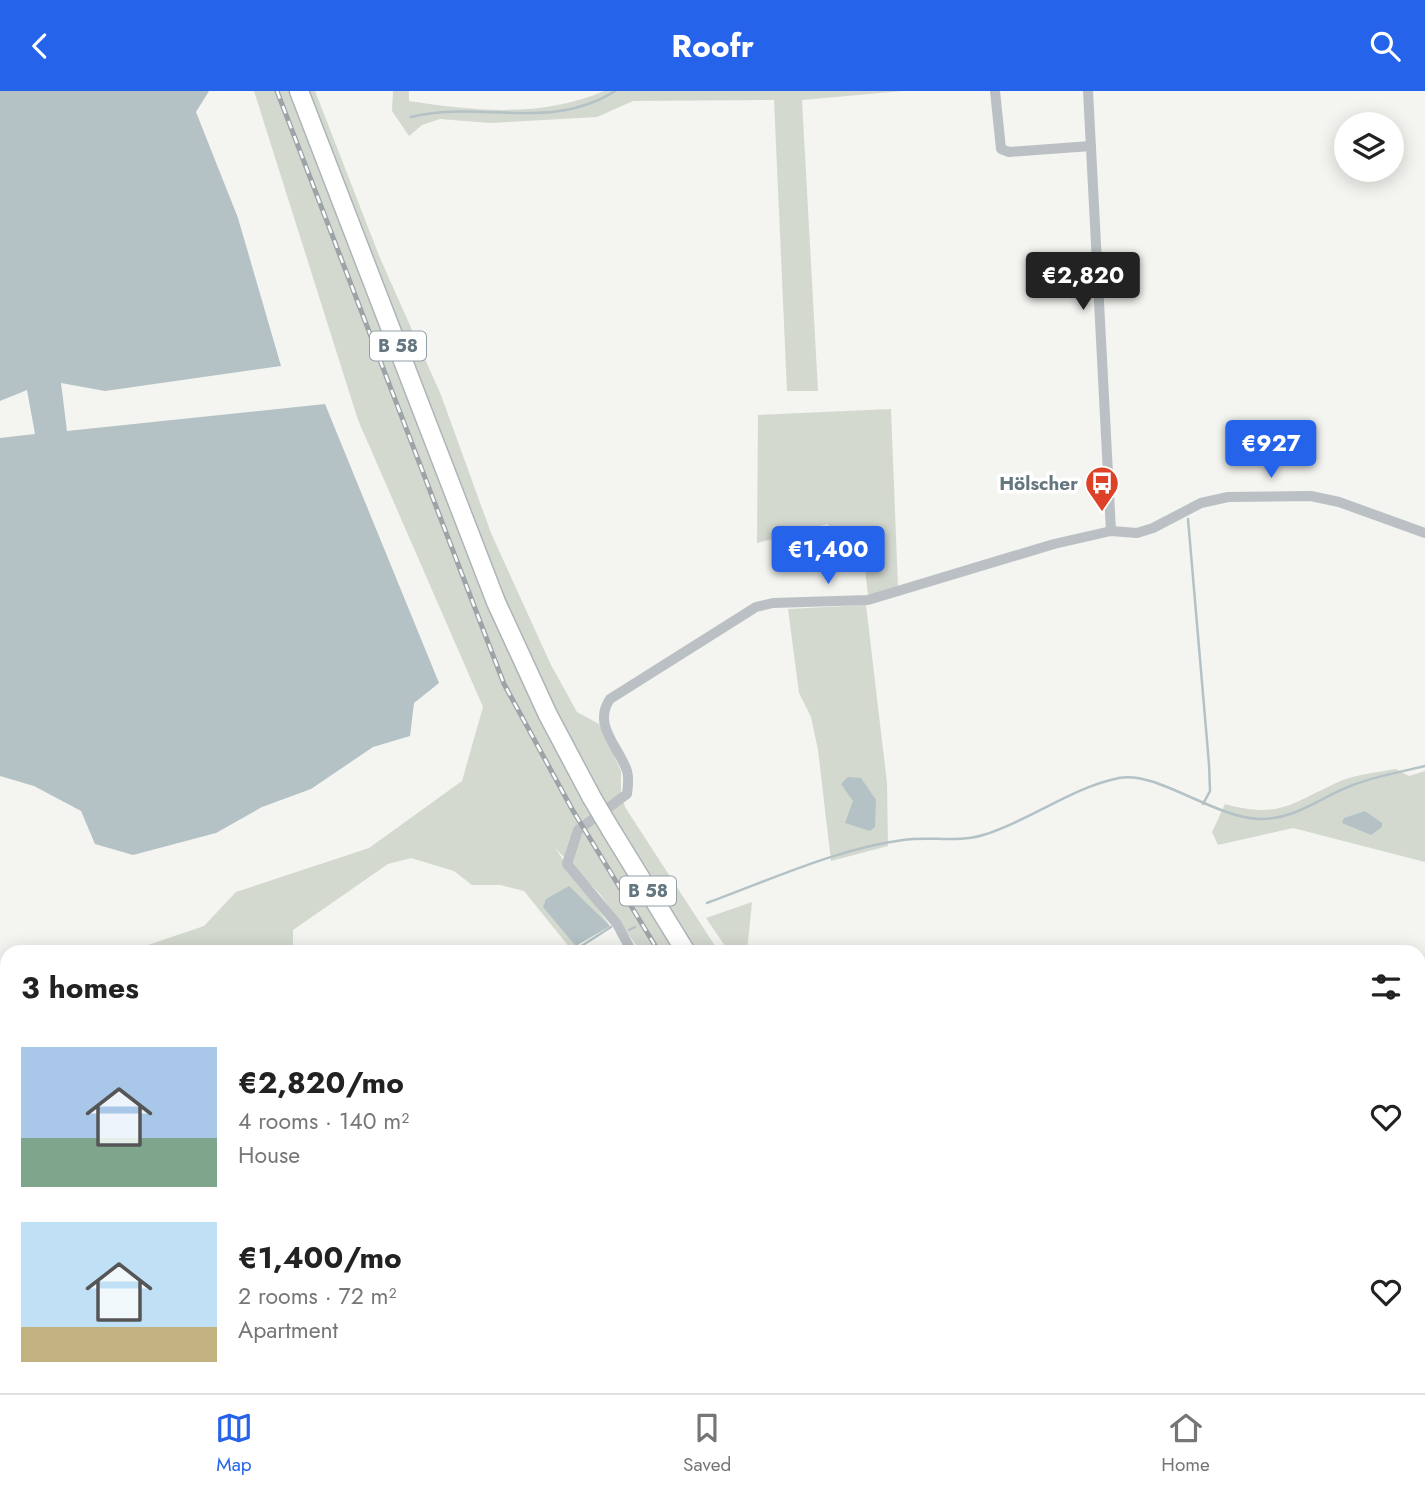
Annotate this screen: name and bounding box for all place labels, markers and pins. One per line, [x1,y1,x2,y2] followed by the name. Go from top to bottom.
[1026,253,1140,312] pin: €2,820
[1230,421,1312,480] pin: €927
[1083,464,1121,513] bus stop icon: Hölscher
[999,470,1078,497] place label: Hölscher
[771,526,885,586] pin: €1,400

